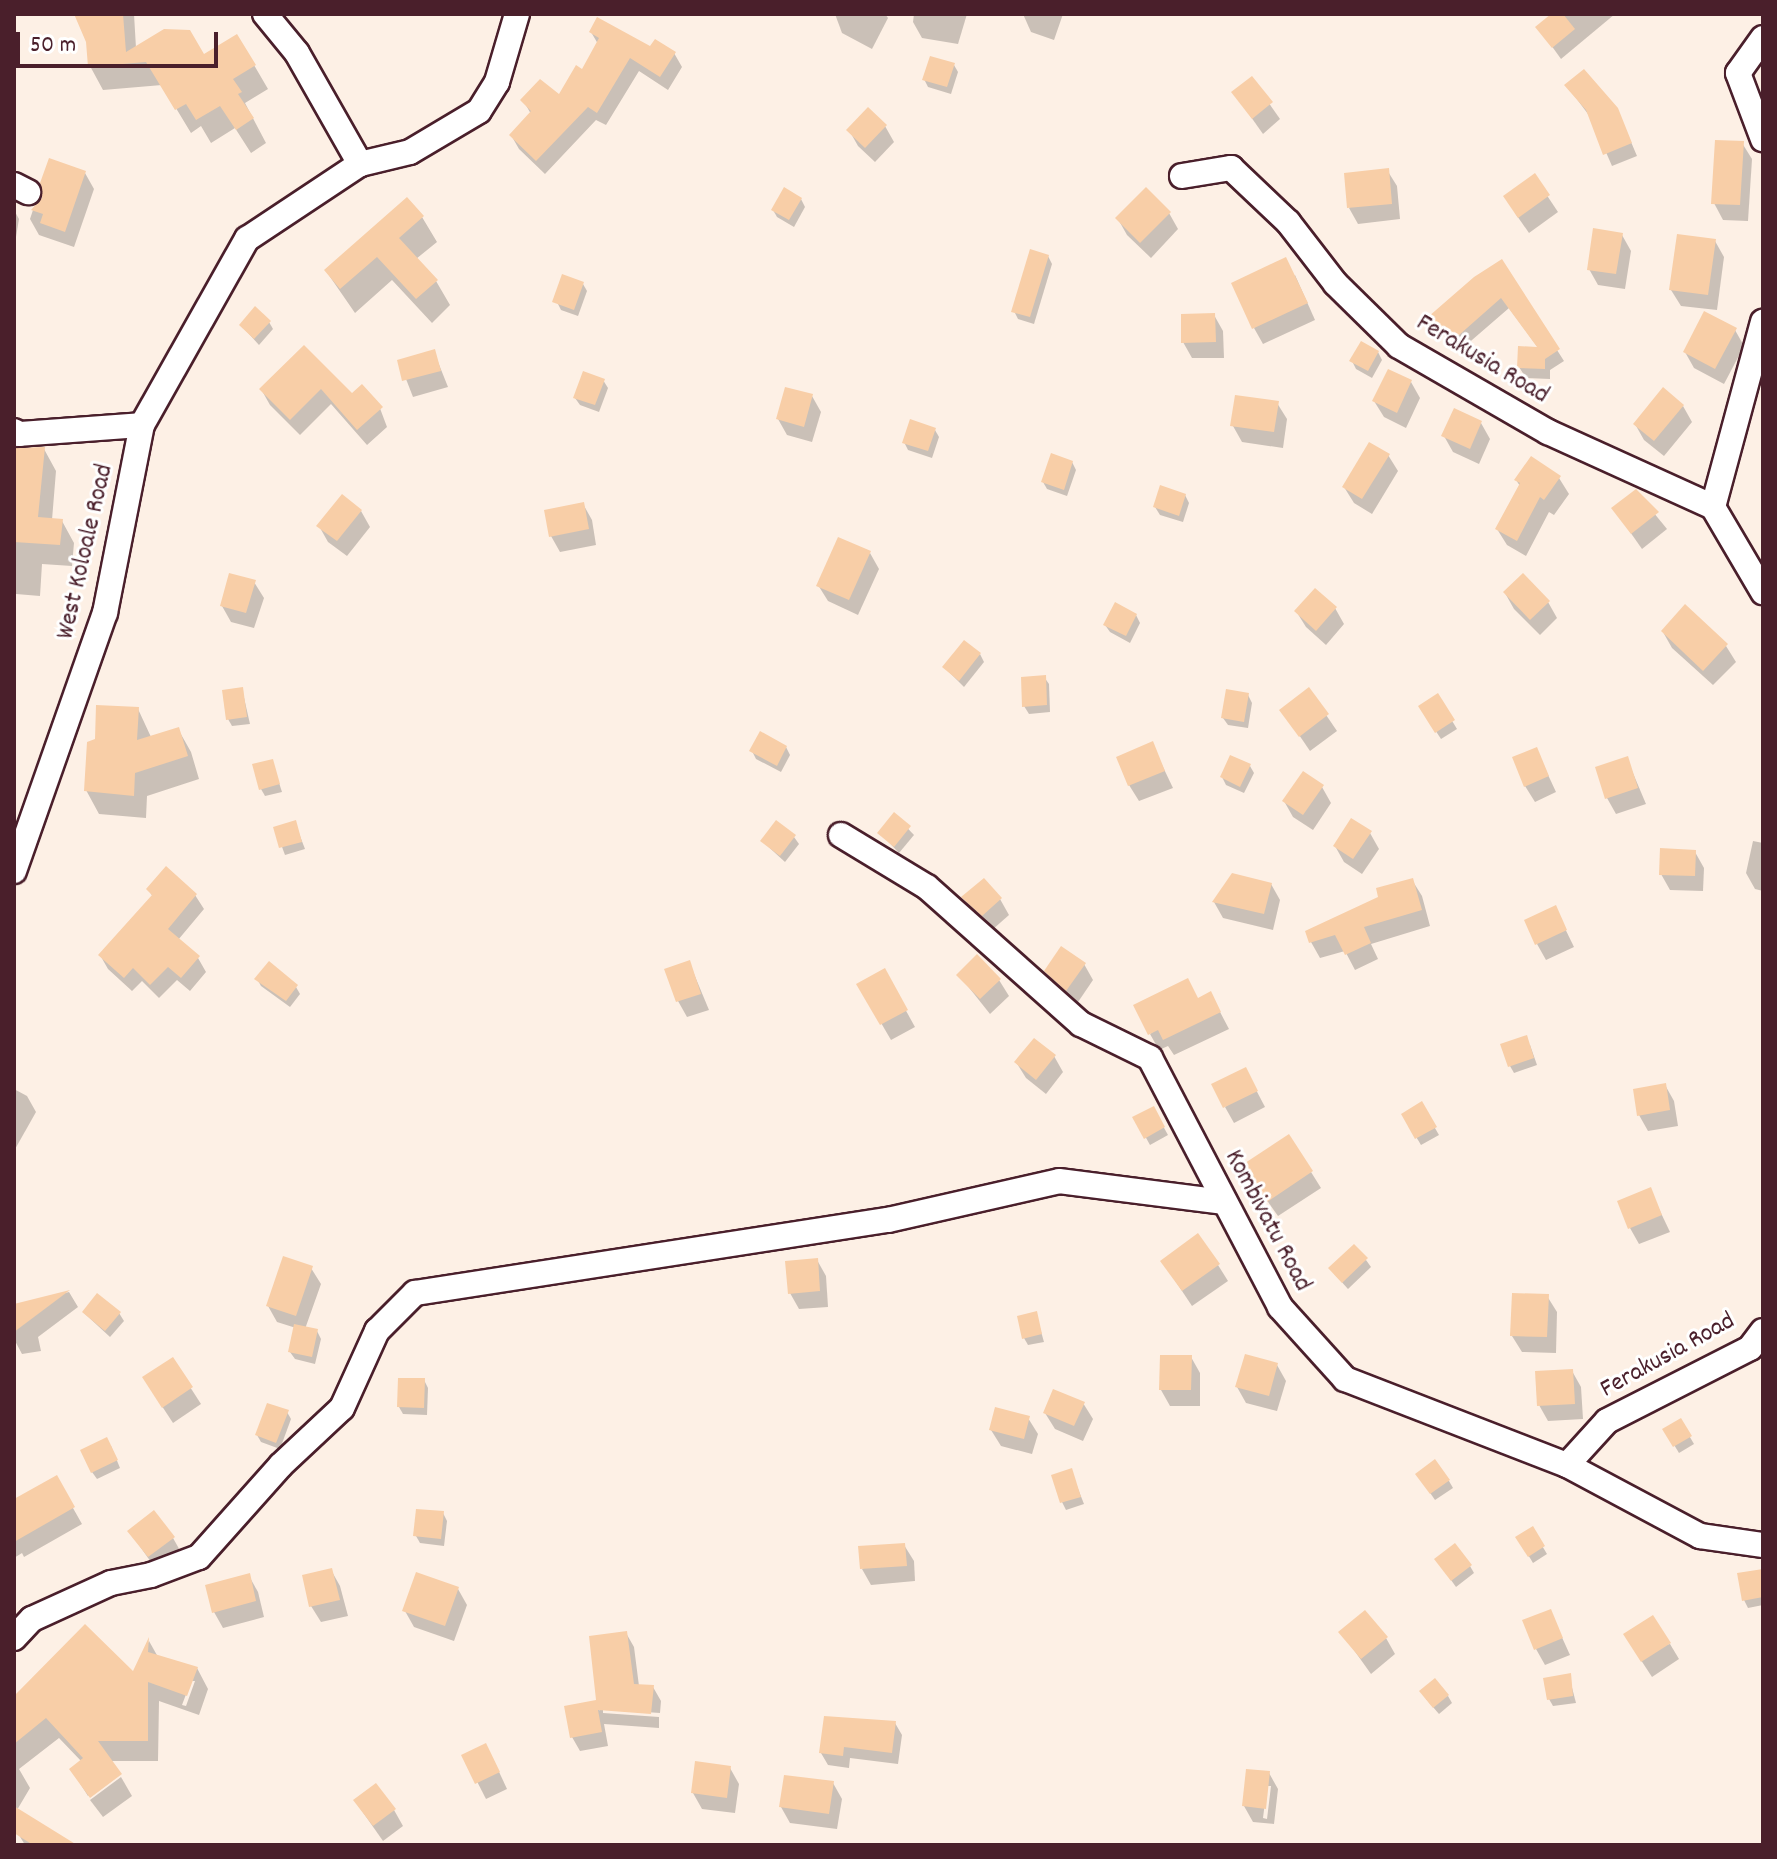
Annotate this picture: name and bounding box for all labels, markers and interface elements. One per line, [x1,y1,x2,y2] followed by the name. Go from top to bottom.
[20,16,222,66] scale bar
[30,29,76,63] text: 50 m
[1410,308,1554,412] street label: Ferakusia Road
[51,461,121,643] street label: West Koloale Road
[1217,1145,1317,1297] street label: Kombivatu Road
[1595,1306,1741,1406] street label: Ferakusia Road

